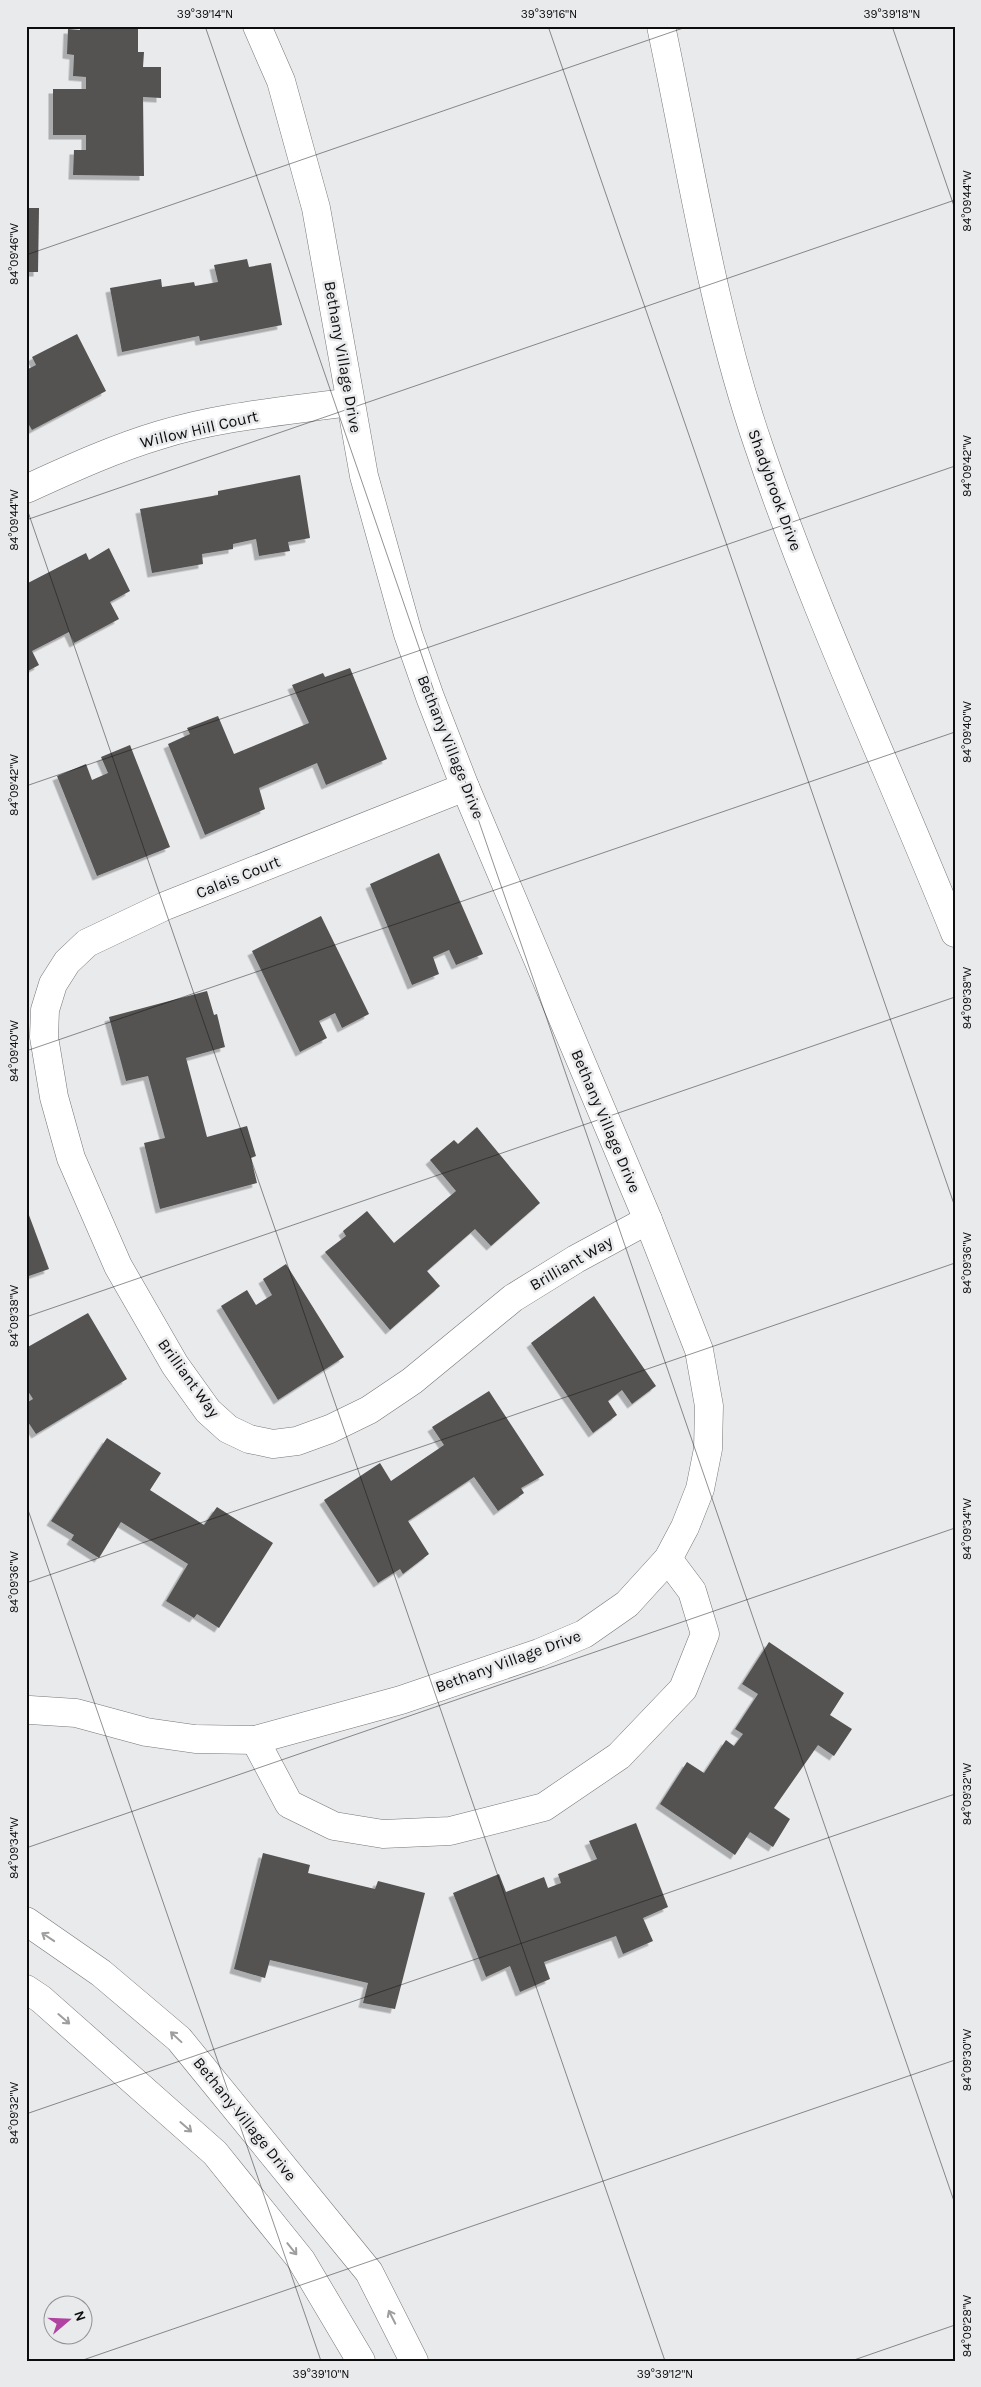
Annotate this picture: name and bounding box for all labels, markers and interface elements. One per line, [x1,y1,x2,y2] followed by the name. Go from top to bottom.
[177,7,233,21] text: 39°39'14"N
[521,7,577,21] text: 39°39'16"N
[863,7,921,21] text: 39°39'18"N
[960,170,974,232] text: 84°09'44"W
[7,223,21,285] text: 84°09'46"W
[320,280,366,434] street label: Bethany Village Drive
[138,406,260,452] street label: Willow Hill Court
[744,427,806,553] street label: Shadybrook Drive
[960,435,974,497] text: 84°09'42"W
[7,489,21,551] text: 84°09'44"W
[413,672,489,822] street label: Bethany Village Drive
[960,701,974,763] text: 84°09'40"W
[7,754,21,816] text: 84°09'42"W
[193,852,283,902] street label: Calais Court
[960,966,974,1029] text: 84°09'38"W
[7,1020,21,1082] text: 84°09'40"W
[567,1047,645,1195] street label: Bethany Village Drive
[526,1231,616,1294] street label: Brilliant Way
[960,1232,974,1294] text: 84°09'36"W
[7,1284,21,1347] text: 84°09'38"W
[154,1335,224,1421] street label: Brilliant Way
[960,1498,974,1560] text: 84°09'34"W
[7,1551,21,1613] text: 84°09'36"W
[433,1626,583,1696] street label: Bethany Village Drive
[960,1763,974,1825] text: 84°09'32"W
[7,1817,21,1879] text: 84°09'34"W
[42,1932,56,1942] one-way arrow
[57,2013,70,2024] one-way arrow
[960,2029,974,2091] text: 84°09'30"W
[170,2031,182,2043] one-way arrow
[189,2053,301,2185] street label: Bethany Village Drive
[7,2082,21,2144] text: 84°09'32"W
[179,2121,192,2133] one-way arrow
[287,2242,298,2255] one-way arrow
[42,2294,92,2344] north arrow
[960,2294,974,2357] text: 84°09'28"W
[70,2308,89,2323] text: N
[387,2310,396,2325] one-way arrow
[293,2367,349,2381] text: 39°39'10"N
[637,2367,693,2381] text: 39°39'12"N

